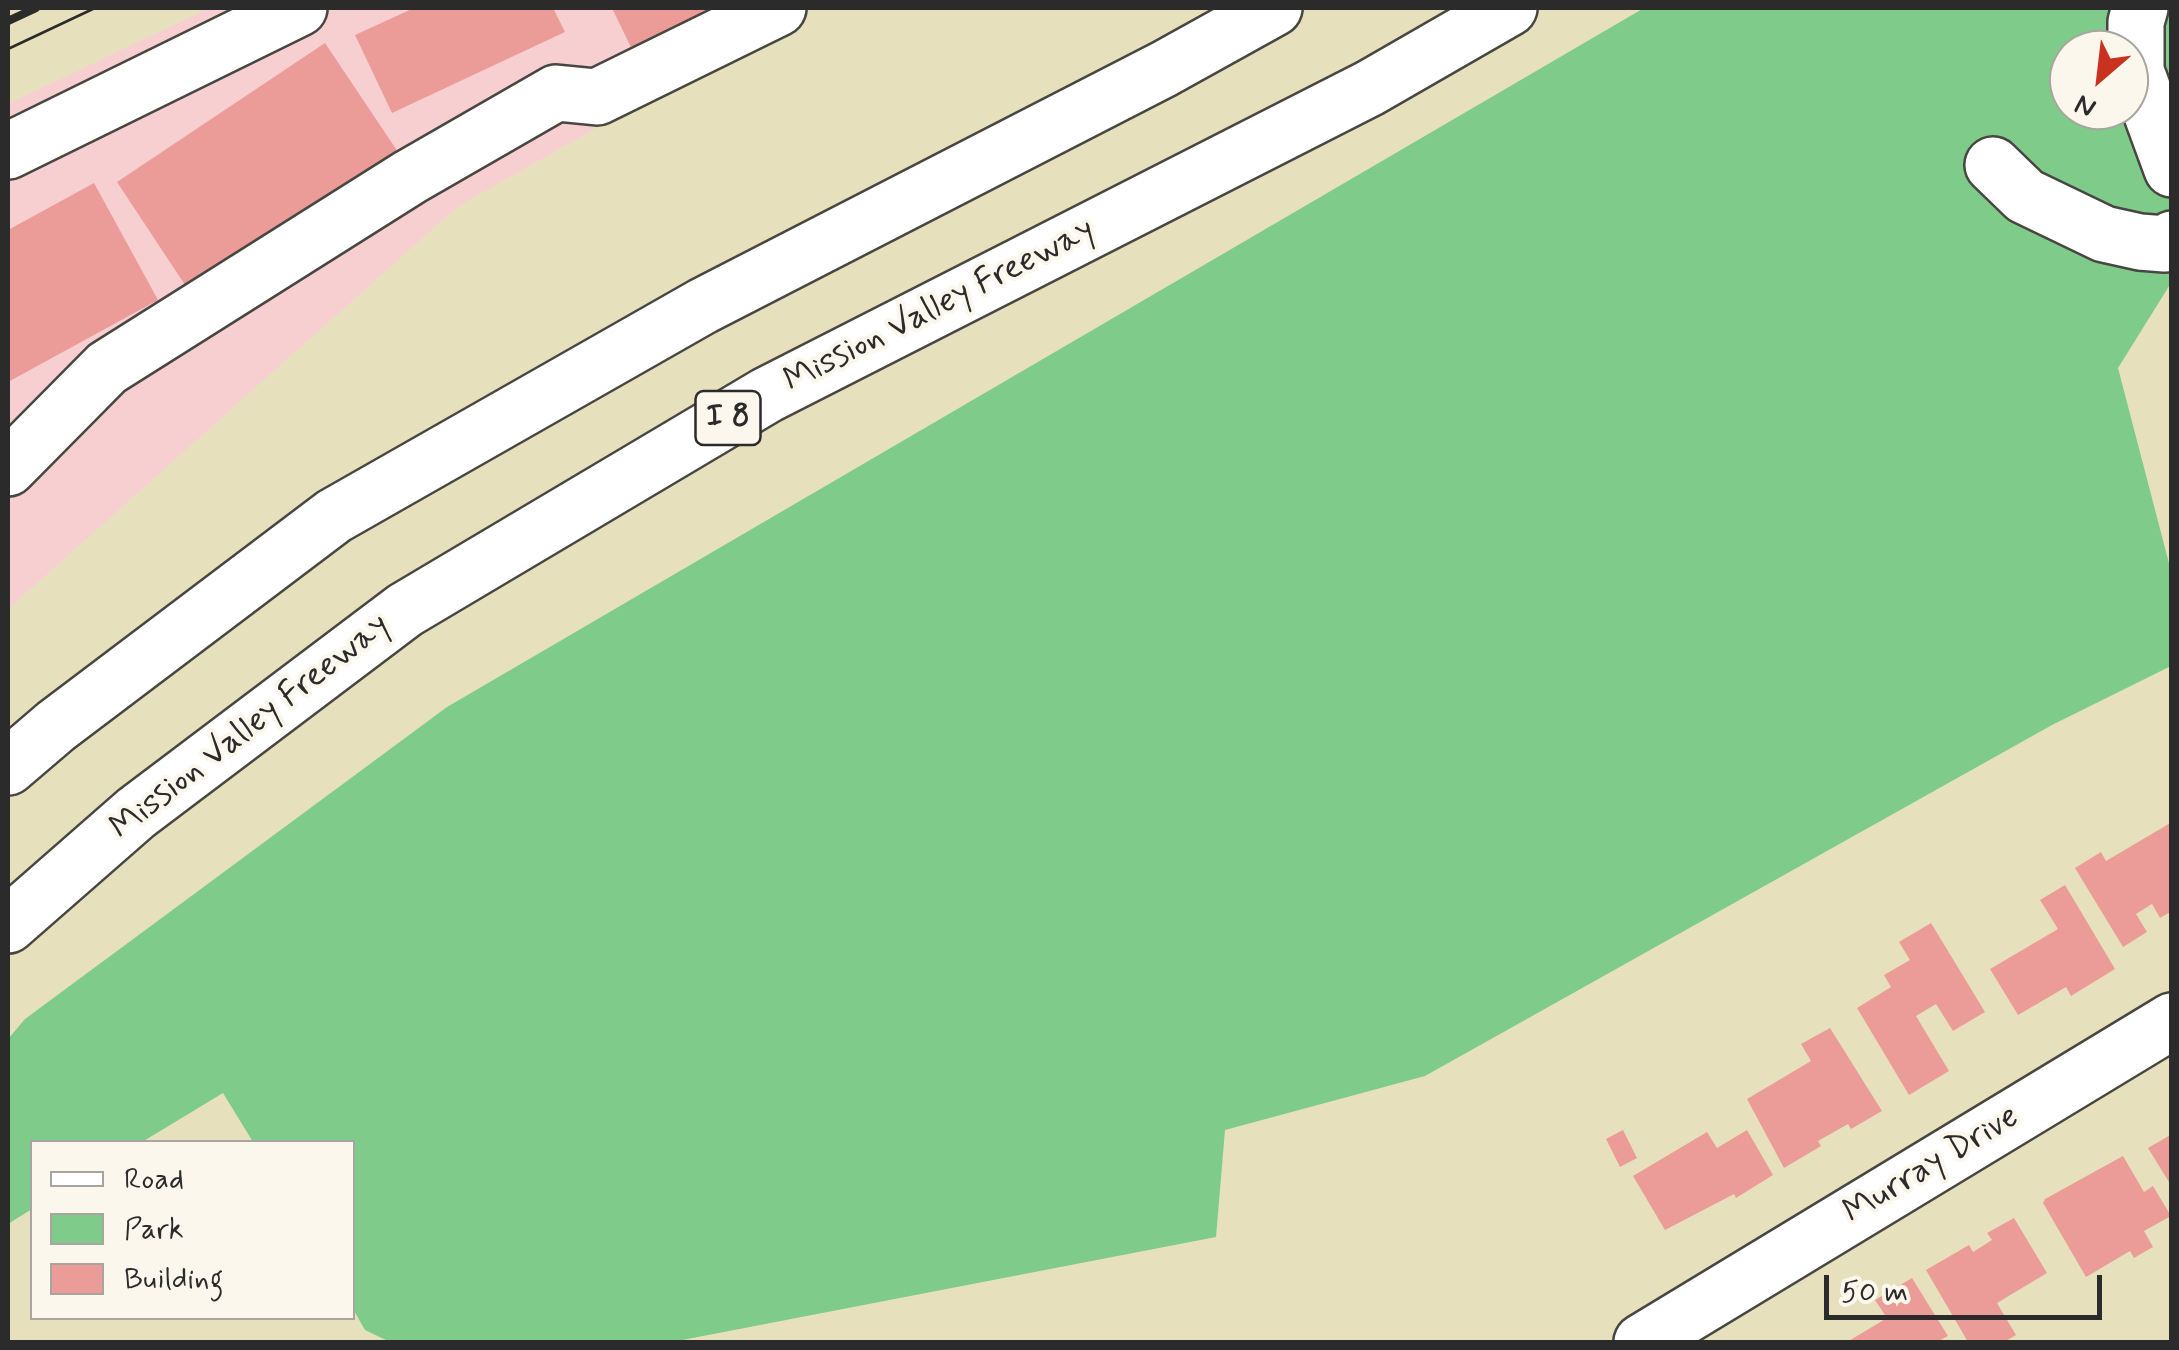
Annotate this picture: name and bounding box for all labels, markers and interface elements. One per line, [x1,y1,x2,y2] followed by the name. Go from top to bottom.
[2049,30,2149,130] north arrow
[2069,84,2103,126] text: N
[778,210,1102,404] street label: Mission Valley Freeway
[696,391,760,445] road number: I 8
[103,606,399,850] street label: Mission Valley Freeway
[1837,1097,2027,1235] street label: Murray Drive
[30,1140,355,1320] legend
[124,1160,184,1199] text: Road
[124,1210,184,1249] text: Park
[1829,1255,2106,1317] scale bar
[124,1260,223,1299] text: Building
[1841,1273,1908,1312] text: 50 m

